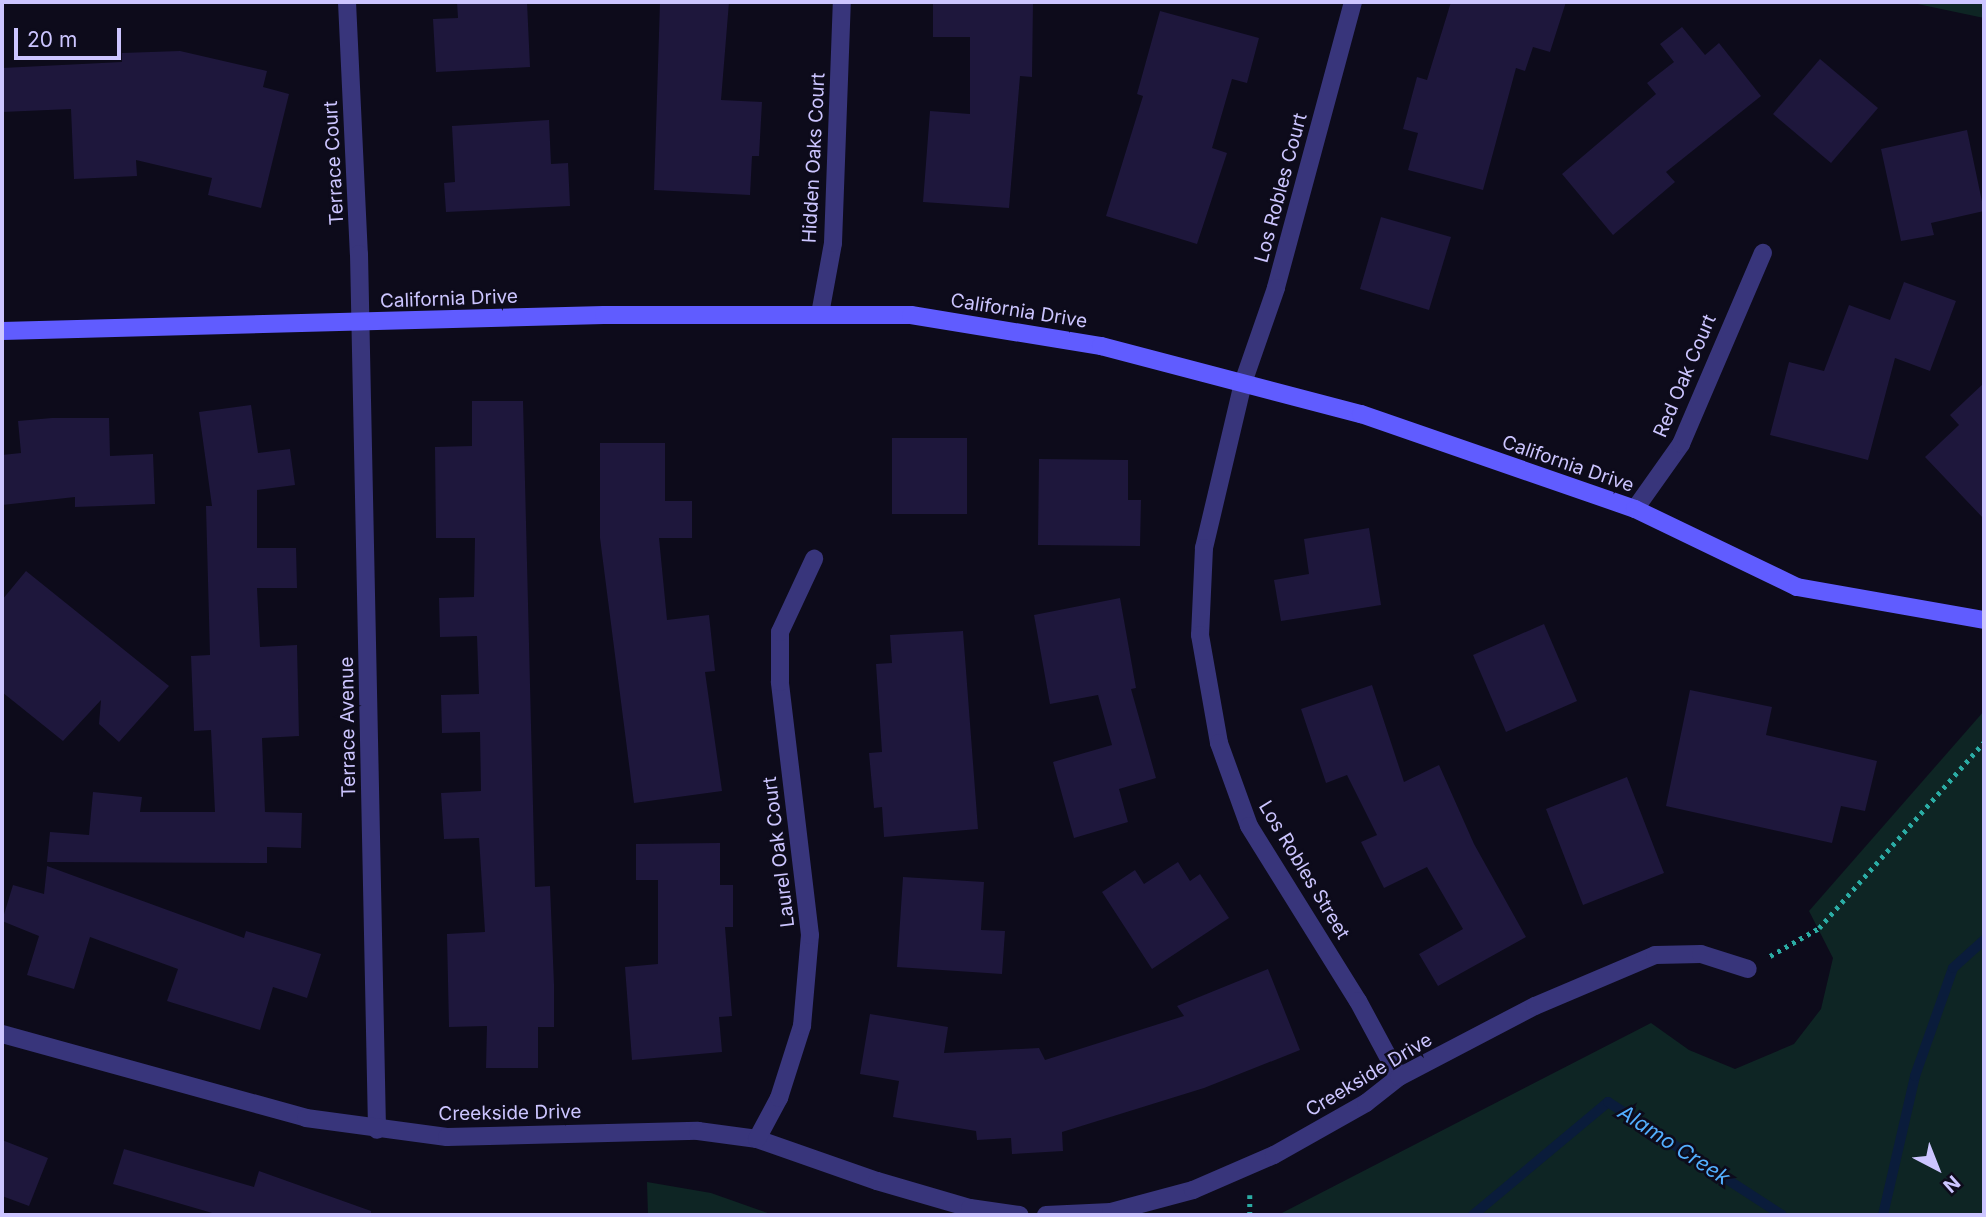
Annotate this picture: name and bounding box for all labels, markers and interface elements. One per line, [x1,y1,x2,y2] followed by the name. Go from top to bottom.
[18,14,124,58] scale bar
[27,27,77,52] text: 20 m
[798,72,830,244] street label: Hidden Oaks Court
[319,100,349,226] street label: Terrace Court
[1250,111,1312,265] street label: Los Robles Court
[380,285,518,313] street label: California Drive
[949,289,1089,333] street label: California Drive
[1649,311,1721,441] street label: Red Oak Court
[1499,431,1637,497] street label: California Drive
[335,656,361,798] street label: Terrace Avenue
[758,775,800,929] street label: Laurel Oak Court
[1254,797,1354,943] street label: Los Robles Street
[1302,1028,1436,1122] street label: Creekside Drive
[438,1100,582,1126] street label: Creekside Drive
[1613,1100,1735,1190] water label: Alamo Creek
[1902,1133,1972,1203] north arrow
[1938,1171,1964,1197] text: N

